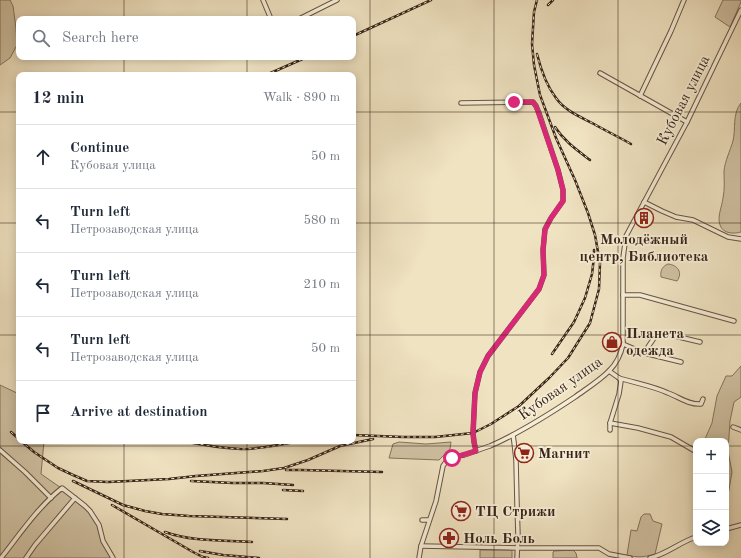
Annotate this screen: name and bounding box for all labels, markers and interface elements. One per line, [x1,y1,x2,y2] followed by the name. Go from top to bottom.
[16,16,356,60] search box
[30,27,52,49] icon: search
[62,31,139,46] text: Search here
[655,53,714,148] street label: Кубовая улица
[32,90,85,107] text: 12 min
[263,91,340,104] text: Walk · 890 m
[505,93,523,111] route end
[70,141,129,156] text: Continue
[32,146,54,168] icon: ahead
[311,150,340,163] text: 50 m
[70,159,156,172] text: Кубовая улица
[70,205,130,220] text: Turn left
[633,207,655,229] building icon: Молодёжный центр, Библиотека
[32,210,54,232] icon: left
[303,214,340,227] text: 580 m
[70,223,199,236] text: Петрозаводская улица
[580,233,709,265] place label: Молодёжный центр, Библиотека
[70,269,130,284] text: Turn left
[32,274,54,296] icon: left
[303,278,340,291] text: 210 m
[70,287,199,300] text: Петрозаводская улица
[626,327,684,359] place label: Планета одежда
[601,331,623,353] shop icon: Планета одежда
[70,333,130,348] text: Turn left
[32,338,54,360] icon: left
[311,342,340,355] text: 50 m
[70,351,199,364] text: Петрозаводская улица
[516,354,606,424] street label: Кубовая улица
[32,402,54,424] icon: arrive
[70,405,208,420] text: Arrive at destination
[693,438,729,546] map controls
[693,438,729,474] button: +
[513,442,535,464] supermarket icon: Магнит
[538,447,590,462] place label: Магнит
[443,449,461,467] route start
[693,474,729,510] button: −
[450,500,472,522] supermarket icon: ТЦ Стрижи
[475,505,556,520] place label: ТЦ Стрижи
[693,510,729,546] button: layers
[438,527,460,549] pharmacy icon: Ноль Боль
[463,532,535,547] place label: Ноль Боль

